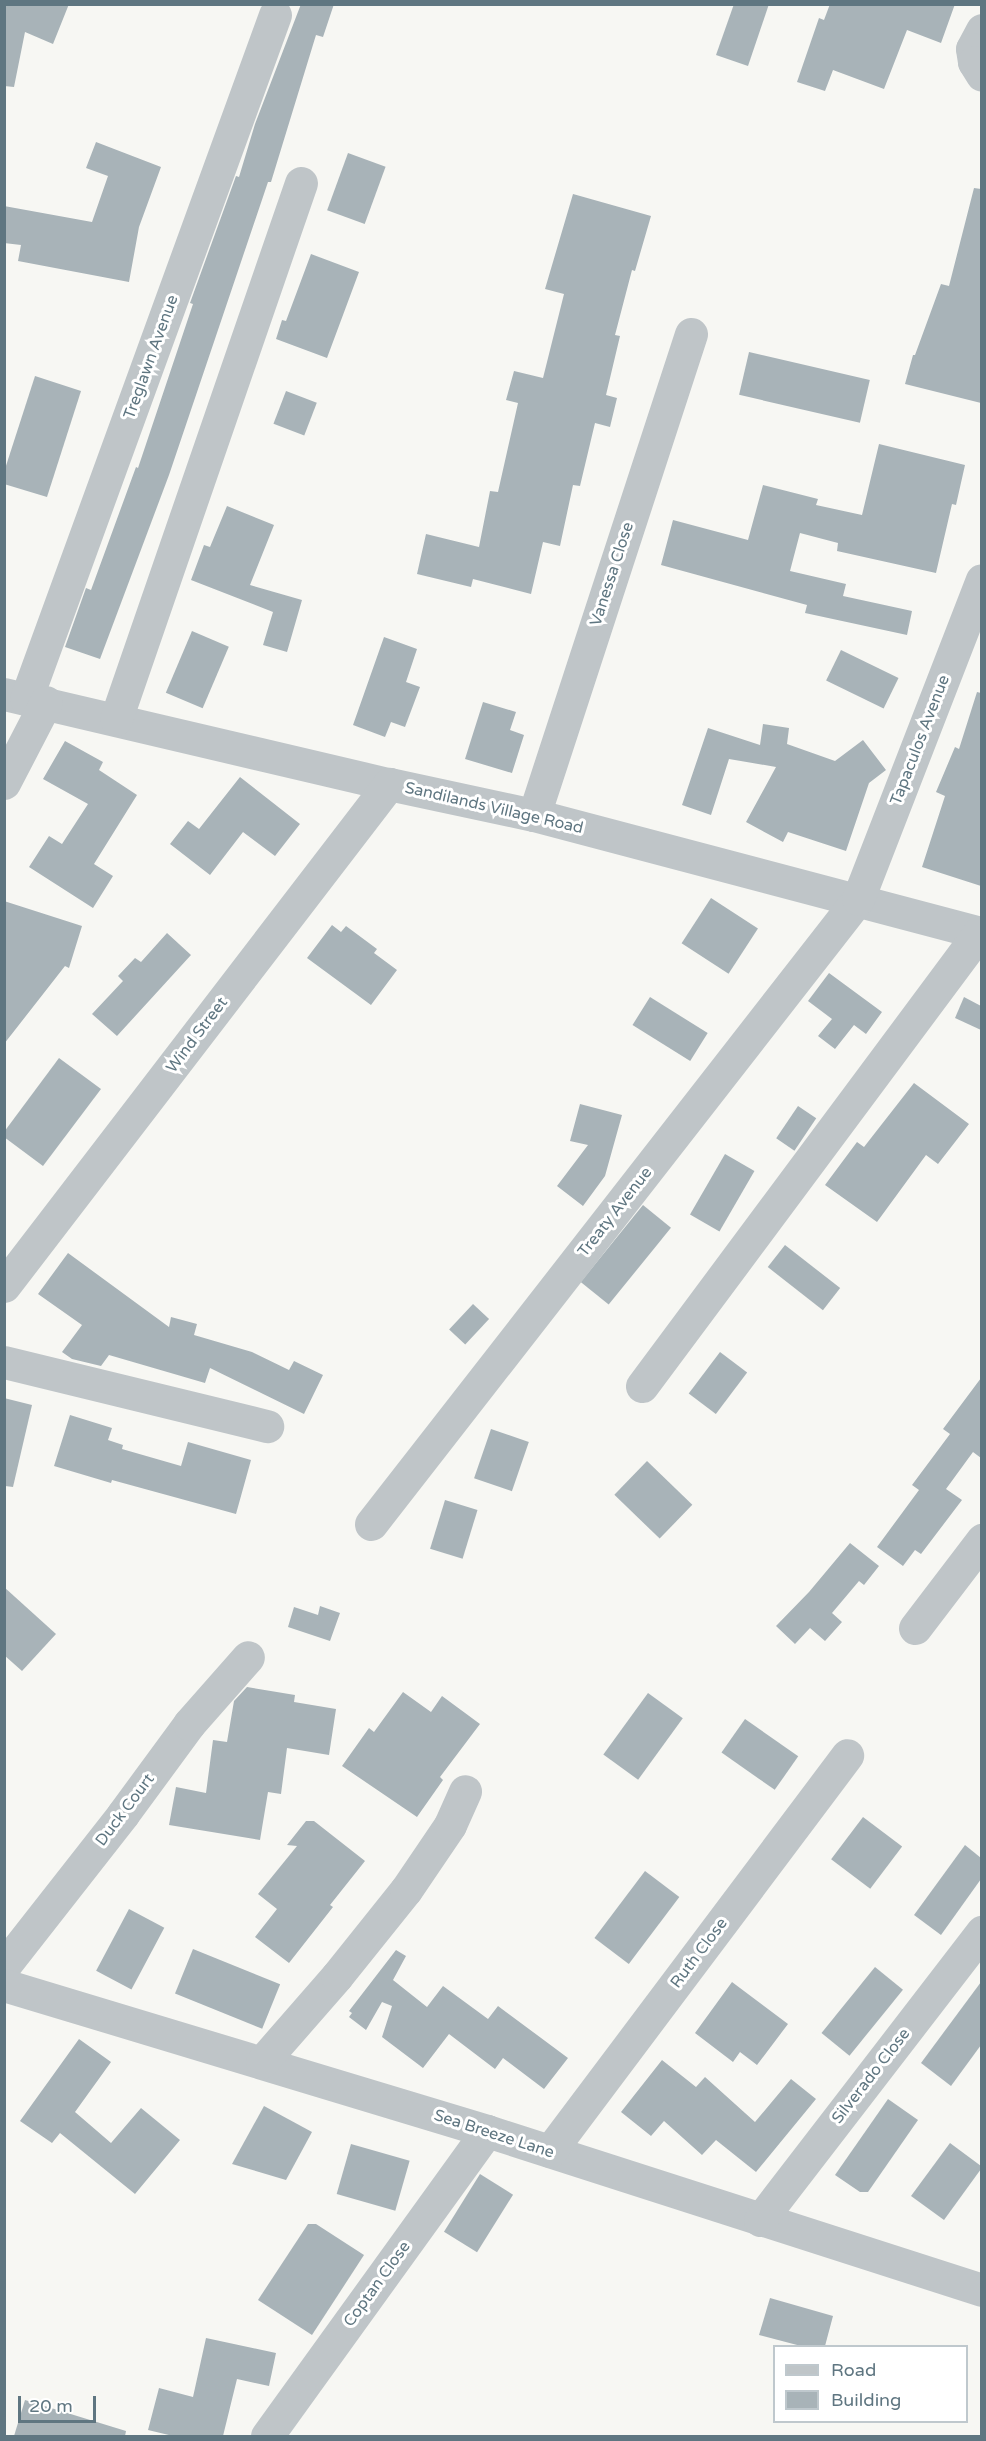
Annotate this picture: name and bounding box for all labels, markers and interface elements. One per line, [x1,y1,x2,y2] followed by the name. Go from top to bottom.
[120,292,182,422] street label: Treglawn Avenue
[586,520,638,628] street label: Vanessa Close
[886,672,954,808] street label: Tapaculos Avenue
[403,778,585,838] street label: Sandilands Village Road
[162,993,232,1077] street label: Wind Street
[574,1163,656,1261] street label: Treaty Avenue
[92,1770,158,1850] street label: Duck Court
[666,1914,732,1992] street label: Ruth Close
[828,2024,914,2128] street label: Silverado Close
[431,2106,557,2162] street label: Sea Breeze Lane
[339,2237,415,2331] street label: Coptan Close
[773,2345,968,2423] legend
[831,2359,876,2381] text: Road
[21,2384,99,2422] scale bar
[831,2389,901,2411] text: Building
[29,2395,73,2417] text: 20 m

